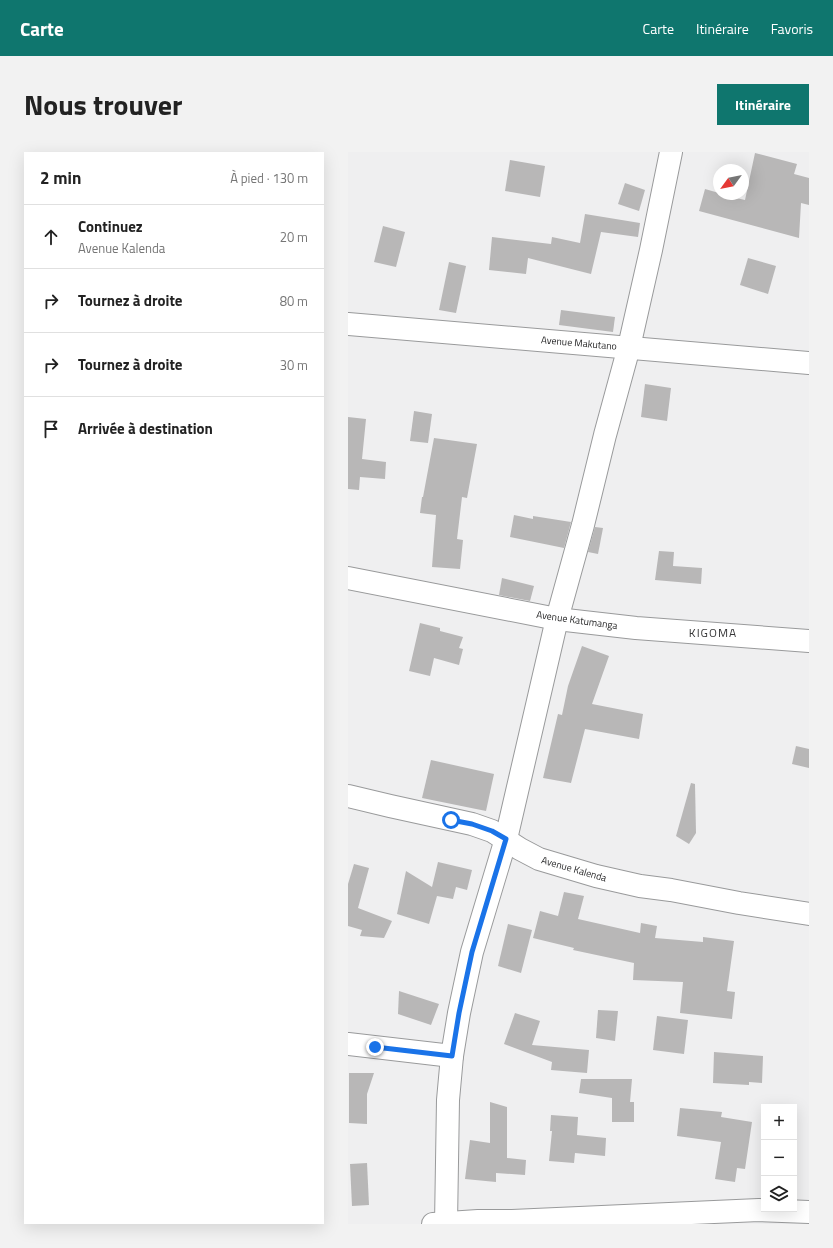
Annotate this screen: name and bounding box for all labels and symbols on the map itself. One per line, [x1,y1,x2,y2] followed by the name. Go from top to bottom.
[713,164,749,200] north arrow
[540,332,618,354] street label: Avenue Makutano
[535,607,619,633] street label: Avenue Katumanga
[689,623,737,642] district label: KIGOMA
[442,811,460,829] route start
[540,853,608,885] street label: Avenue Kalenda
[366,1038,384,1056] route end

